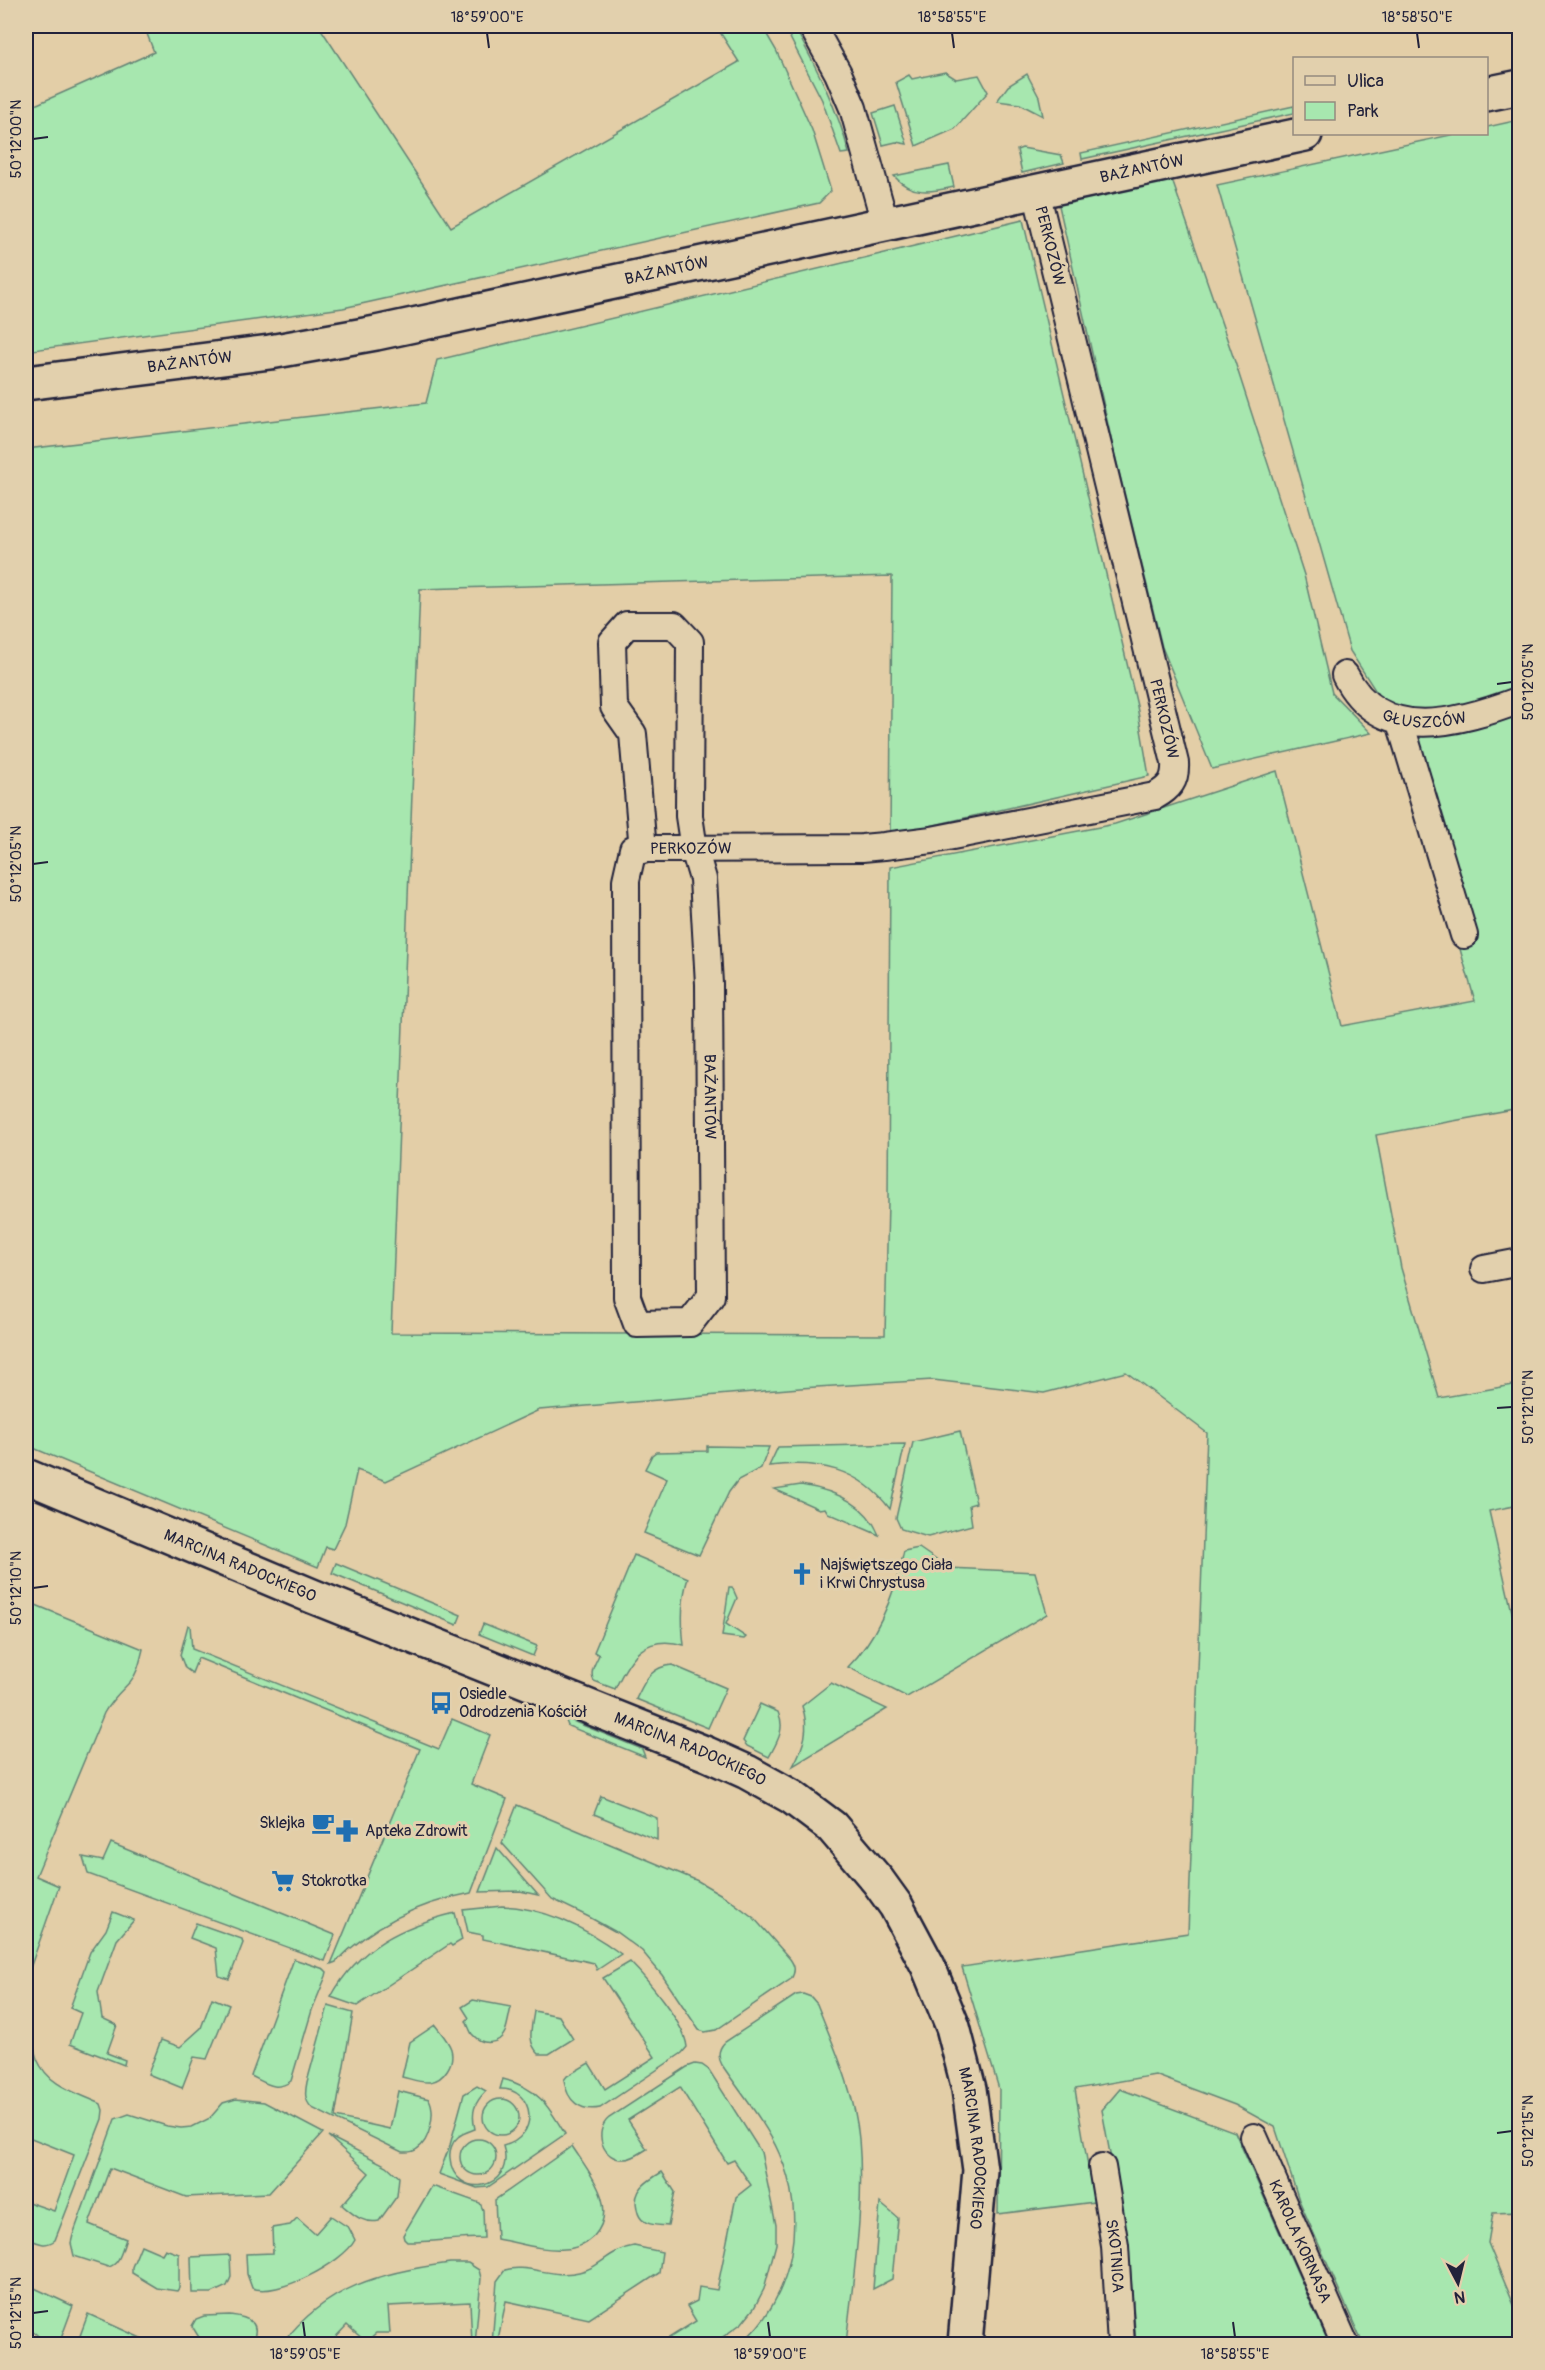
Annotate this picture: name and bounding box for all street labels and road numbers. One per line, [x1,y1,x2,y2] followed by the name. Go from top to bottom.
[1098,150,1186,188] street label: BAŻANTÓW
[1030,204,1071,288] street label: PERKOZÓW
[623,252,711,289] street label: BAŻANTÓW
[146,347,233,378] street label: BAŻANTÓW
[1145,677,1184,761] street label: PERKOZÓW
[1379,705,1468,733] street label: GŁUSZCÓW
[650,838,732,859] street label: PERKOZÓW
[699,1054,721,1139] street label: BAŻANTÓW
[161,1525,319,1607] street label: MARCINA RADOCKIEGO
[611,1708,770,1791] street label: MARCINA RADOCKIEGO
[954,2065,990,2230] street label: MARCINA RADOCKIEGO
[1264,2177,1336,2306] street label: KAROLA KORNASA
[1101,2218,1128,2293] street label: SKOTNICA

